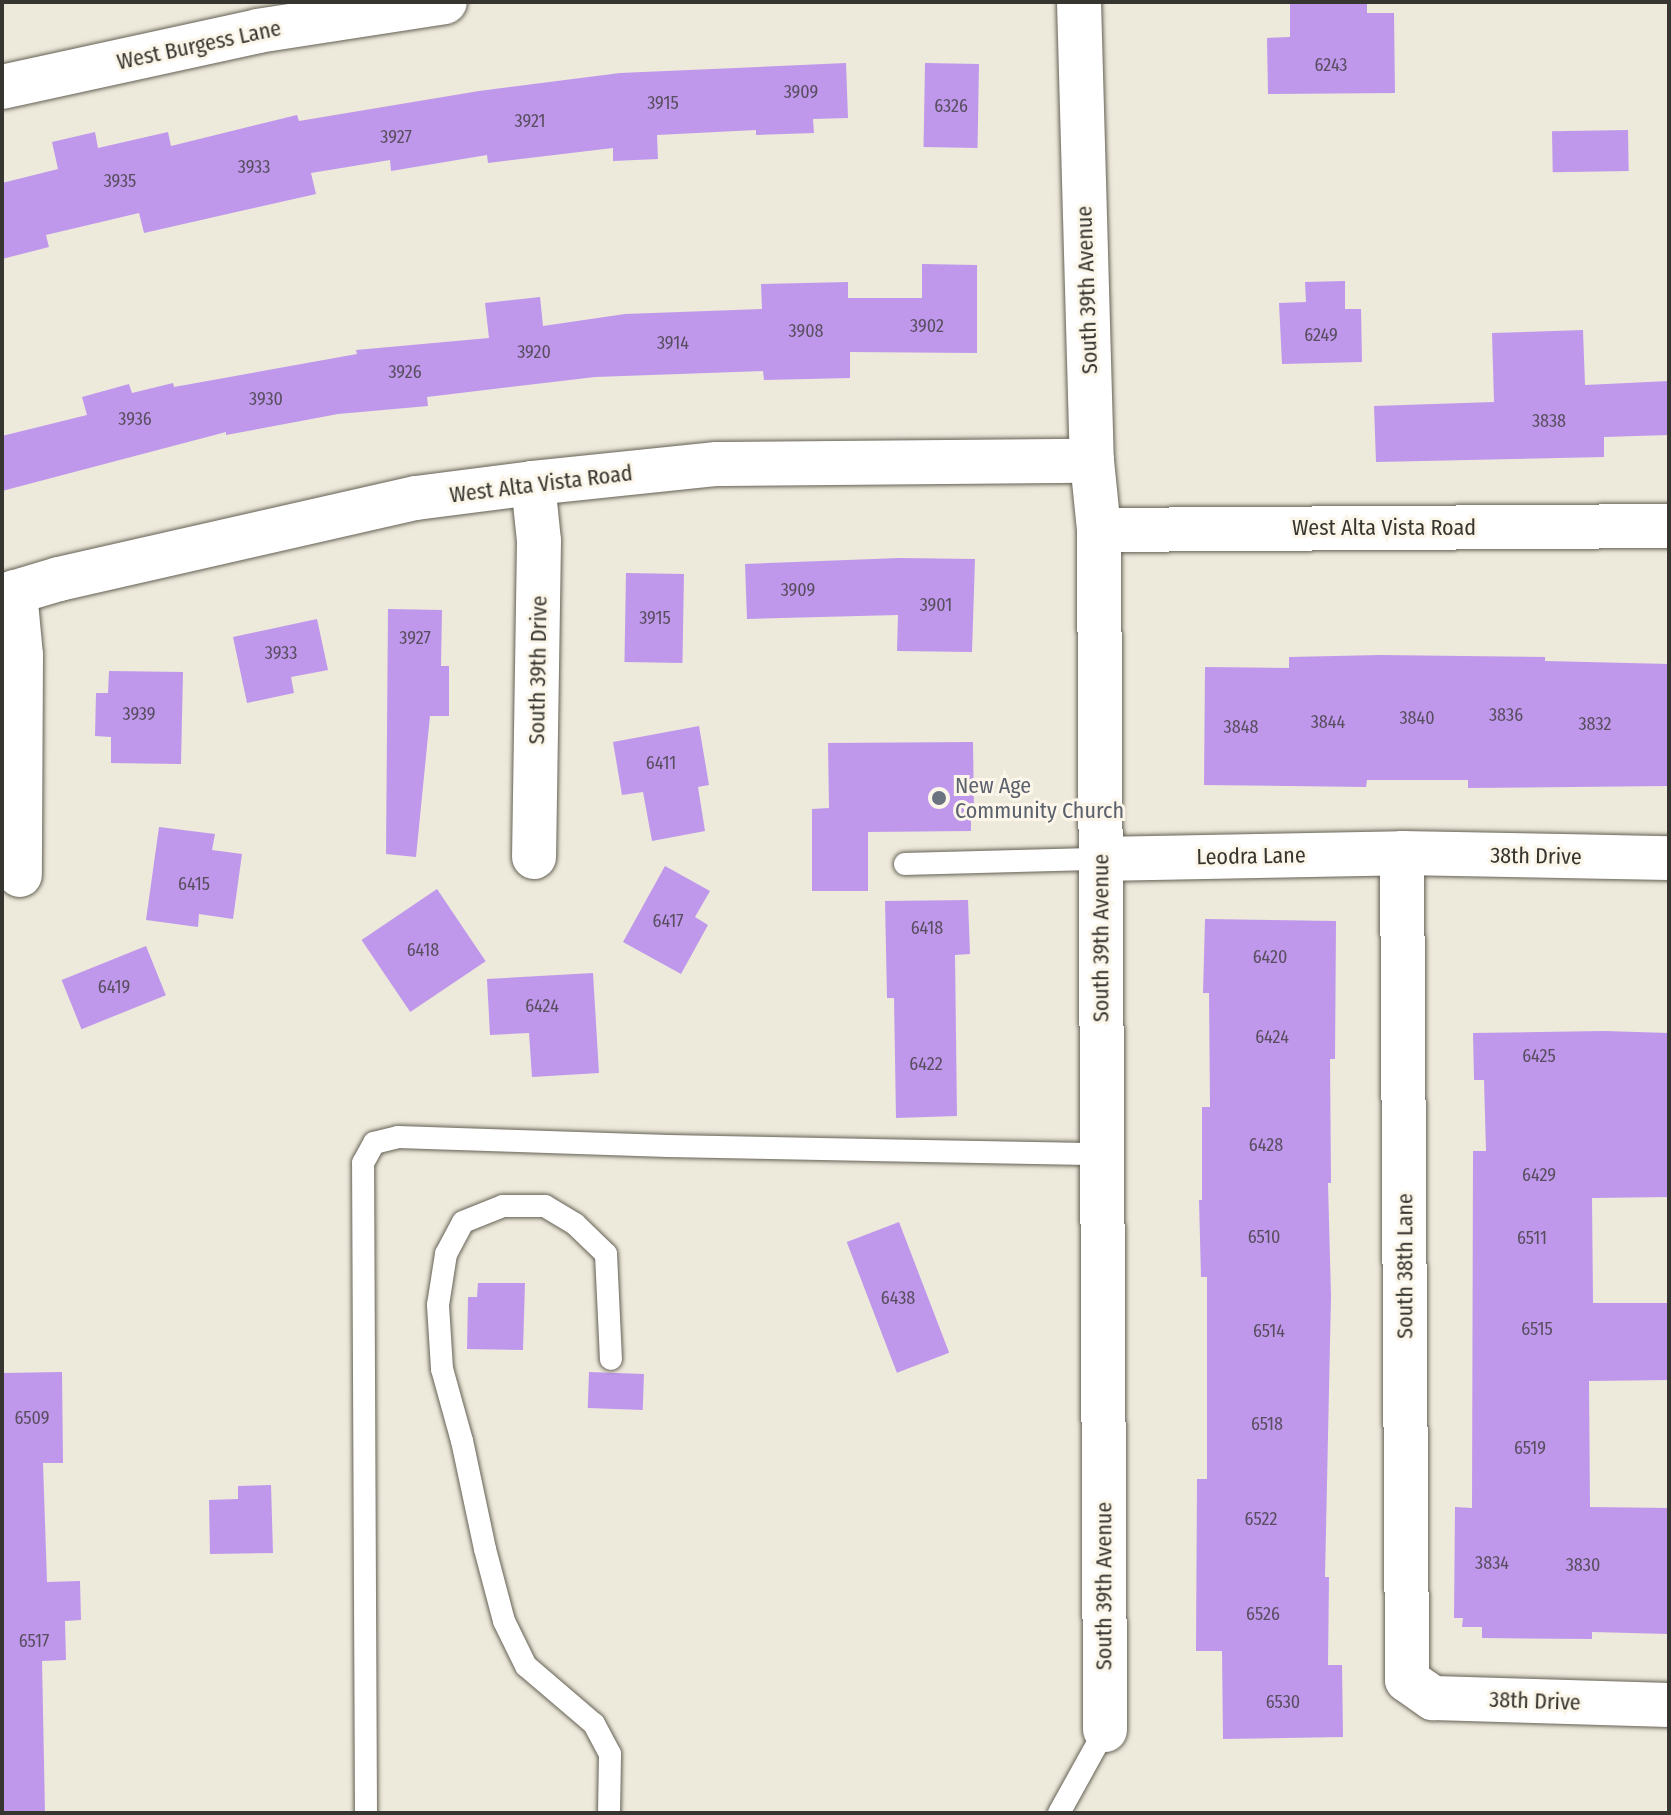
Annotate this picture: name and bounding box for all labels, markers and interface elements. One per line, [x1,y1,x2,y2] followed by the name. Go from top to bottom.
[114,15,284,75] street label: West Burgess Lane
[1315,54,1347,76] house number: 6243
[784,81,818,103] house number: 3909
[647,92,679,114] house number: 3915
[934,95,968,117] house number: 6326
[515,110,545,132] house number: 3921
[380,126,412,148] house number: 3927
[238,156,270,178] house number: 3933
[104,170,136,192] house number: 3935
[1071,205,1103,375] street label: South 39th Avenue
[910,315,944,337] house number: 3902
[788,320,824,342] house number: 3908
[1304,324,1338,346] house number: 6249
[657,332,689,354] house number: 3914
[517,341,551,363] house number: 3920
[388,361,422,383] house number: 3926
[249,388,283,410] house number: 3930
[118,408,152,430] house number: 3936
[1532,410,1566,432] house number: 3838
[448,460,634,508] street label: West Alta Vista Road
[1292,515,1476,541] street label: West Alta Vista Road
[781,579,815,601] house number: 3909
[920,594,952,616] house number: 3901
[524,595,552,745] street label: South 39th Drive
[639,607,671,629] house number: 3915
[399,627,431,649] house number: 3927
[265,642,297,664] house number: 3933
[123,703,155,725] house number: 3939
[1489,704,1523,726] house number: 3836
[1399,707,1435,729] house number: 3840
[1311,711,1345,733] house number: 3844
[1578,713,1612,735] house number: 3832
[1224,716,1258,738] house number: 3848
[646,752,676,774] house number: 6411
[955,772,1124,824] place label: New Age Community Church
[930,789,948,807] marker: New Age Community Church
[1196,842,1306,870] street label: Leodra Lane
[1490,842,1582,870] street label: 38th Drive
[1088,854,1114,1022] street label: South 39th Avenue
[178,873,210,895] house number: 6415
[653,910,683,932] house number: 6417
[911,917,943,939] house number: 6418
[407,939,439,961] house number: 6418
[1253,946,1287,968] house number: 6420
[98,976,130,998] house number: 6419
[525,995,559,1017] house number: 6424
[1255,1026,1289,1048] house number: 6424
[1522,1045,1556,1067] house number: 6425
[909,1053,943,1075] house number: 6422
[1249,1134,1283,1156] house number: 6428
[1522,1164,1556,1186] house number: 6429
[1392,1193,1418,1339] street label: South 38th Lane
[1248,1226,1280,1248] house number: 6510
[1517,1227,1547,1249] house number: 6511
[881,1287,915,1309] house number: 6438
[1521,1318,1553,1340] house number: 6515
[1253,1320,1285,1342] house number: 6514
[14,1407,50,1429] house number: 6509
[1251,1413,1283,1435] house number: 6518
[1514,1437,1546,1459] house number: 6519
[1091,1502,1117,1670] street label: South 39th Avenue
[1245,1508,1277,1530] house number: 6522
[1475,1552,1509,1574] house number: 3834
[1566,1554,1600,1576] house number: 3830
[1246,1603,1280,1625] house number: 6526
[19,1630,49,1652] house number: 6517
[1489,1686,1581,1716] street label: 38th Drive
[1266,1691,1300,1713] house number: 6530

